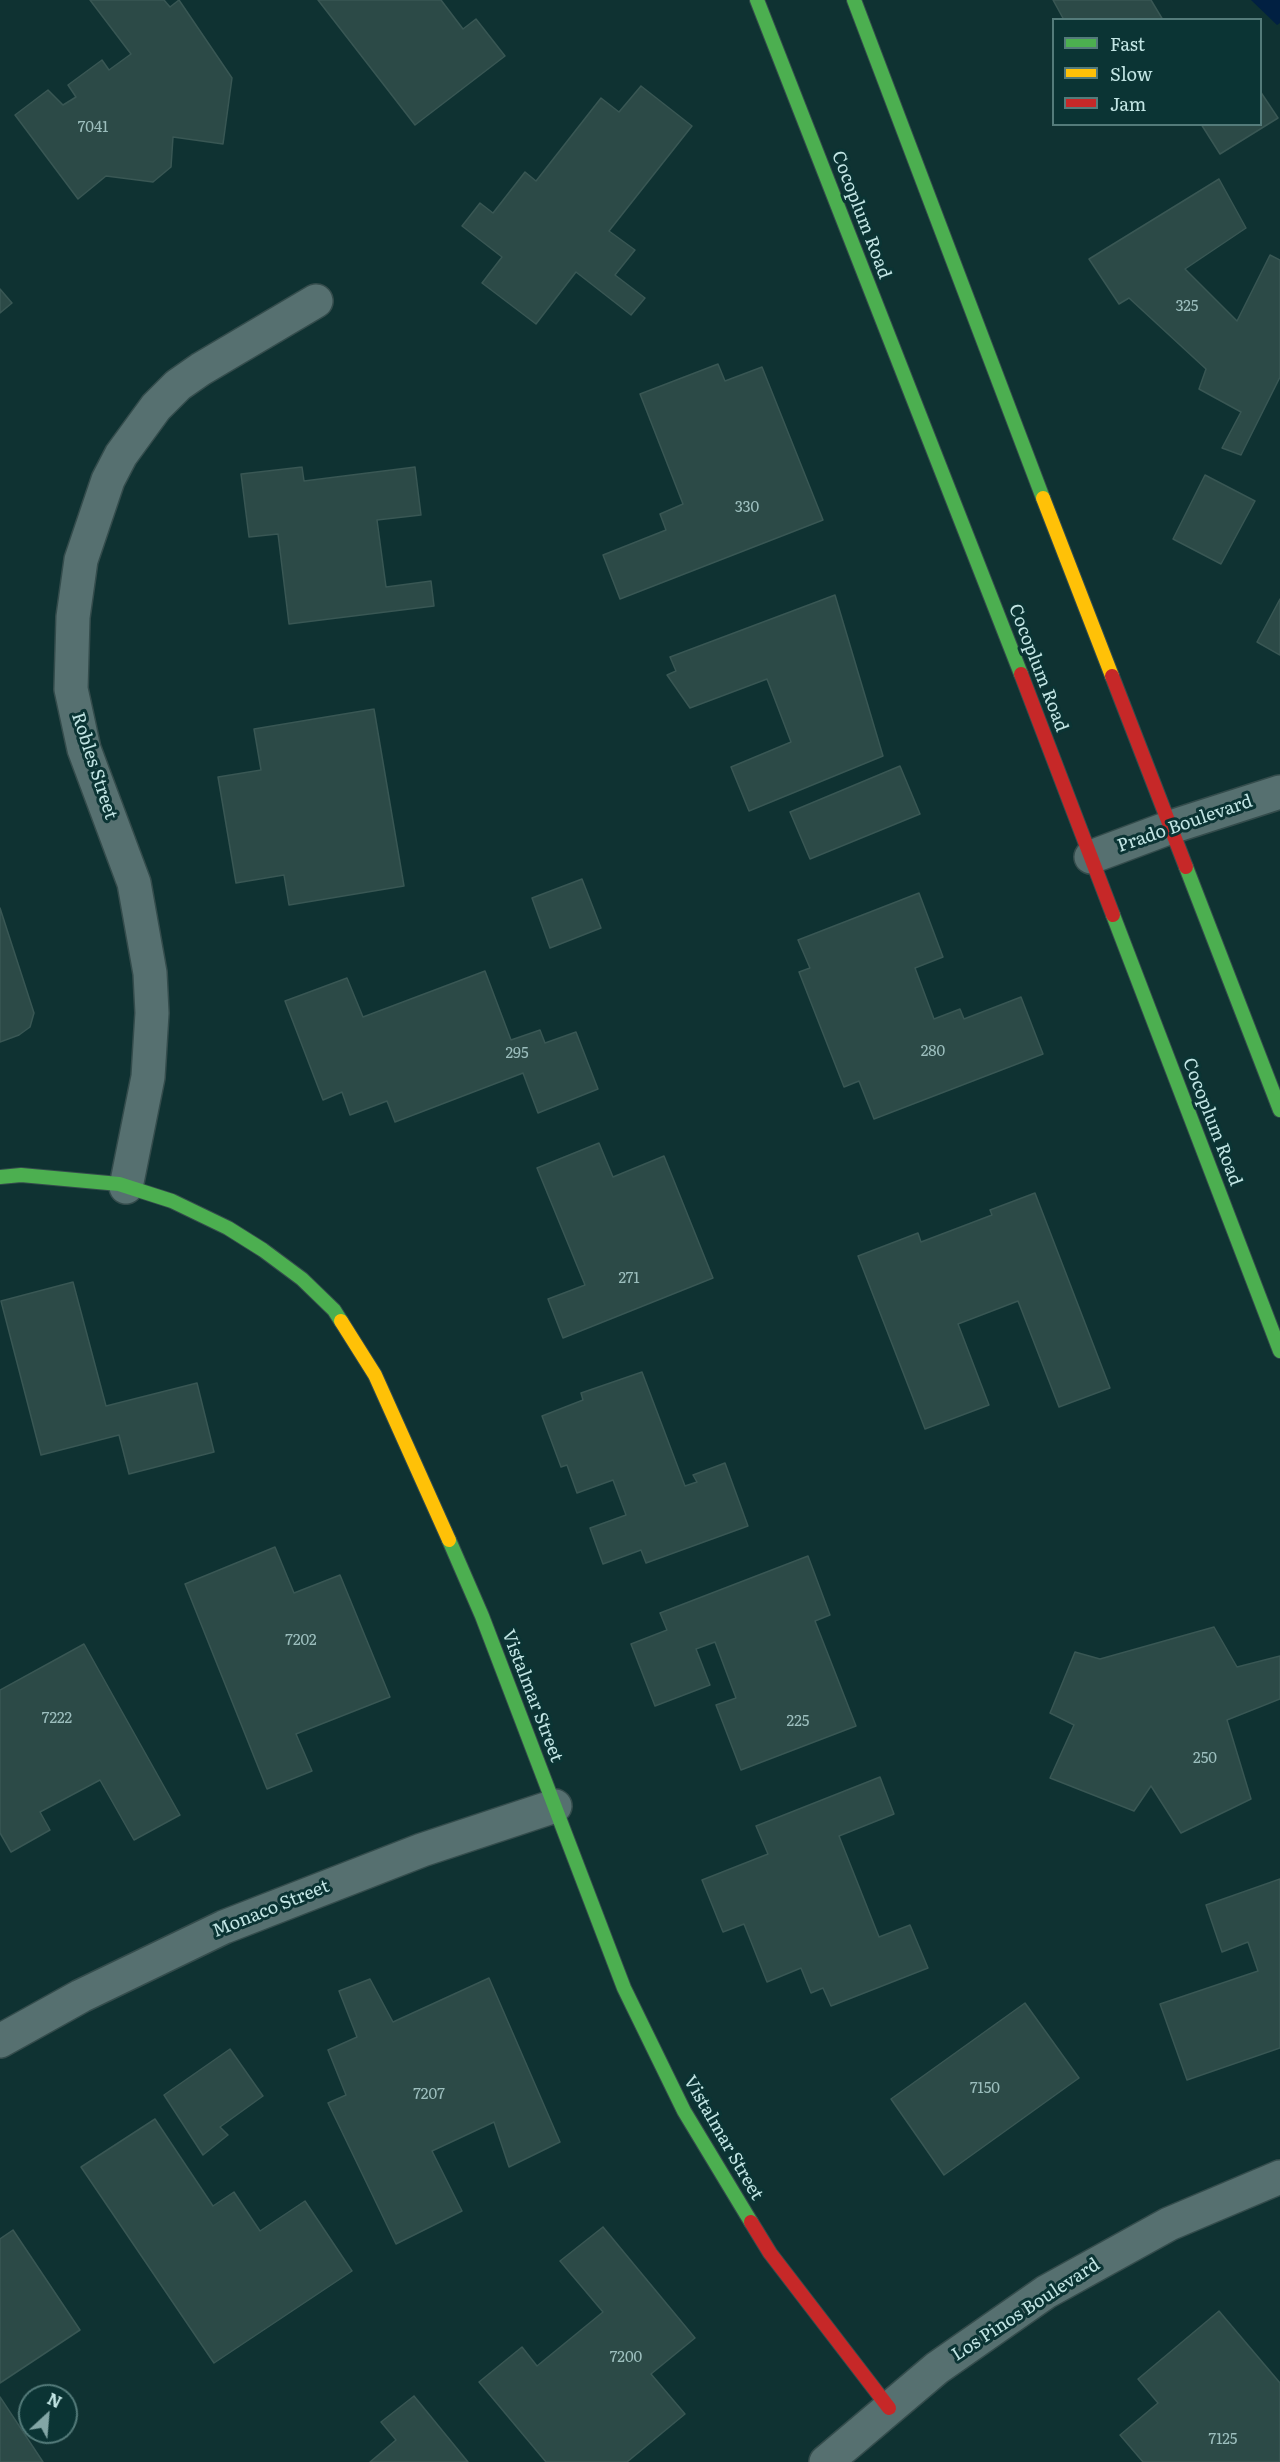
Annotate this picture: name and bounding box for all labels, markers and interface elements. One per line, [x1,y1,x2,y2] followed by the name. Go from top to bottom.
[1052,18,1262,126] legend
[1110,30,1145,57] text: Fast
[1110,60,1152,87] text: Slow
[1110,90,1146,117] text: Jam
[78,119,108,137] house number: 7041
[827,148,895,282] street label: Cocoplum Road
[1176,298,1198,316] house number: 325
[735,499,759,517] house number: 330
[1004,601,1072,735] street label: Cocoplum Road
[67,710,121,822] street label: Robles Street
[1114,791,1256,857] street label: Prado Boulevard
[921,1043,945,1061] house number: 280
[505,1045,529,1063] house number: 295
[1178,1055,1246,1189] street label: Cocoplum Road
[618,1270,640,1288] house number: 271
[497,1627,567,1765] street label: Vistalmar Street
[285,1632,317,1650] house number: 7202
[42,1710,72,1728] house number: 7222
[787,1713,809,1731] house number: 225
[1193,1750,1217,1768] house number: 250
[209,1876,333,1942] street label: Monaco Street
[679,2072,767,2204] street label: Vistalmar Street
[970,2080,1000,2098] house number: 7150
[413,2086,445,2104] house number: 7207
[948,2254,1104,2366] street label: Los Pinos Boulevard
[610,2349,642,2367] house number: 7200
[18,2384,78,2444] north arrow
[44,2386,66,2413] text: N
[1209,2431,1237,2449] house number: 7125

